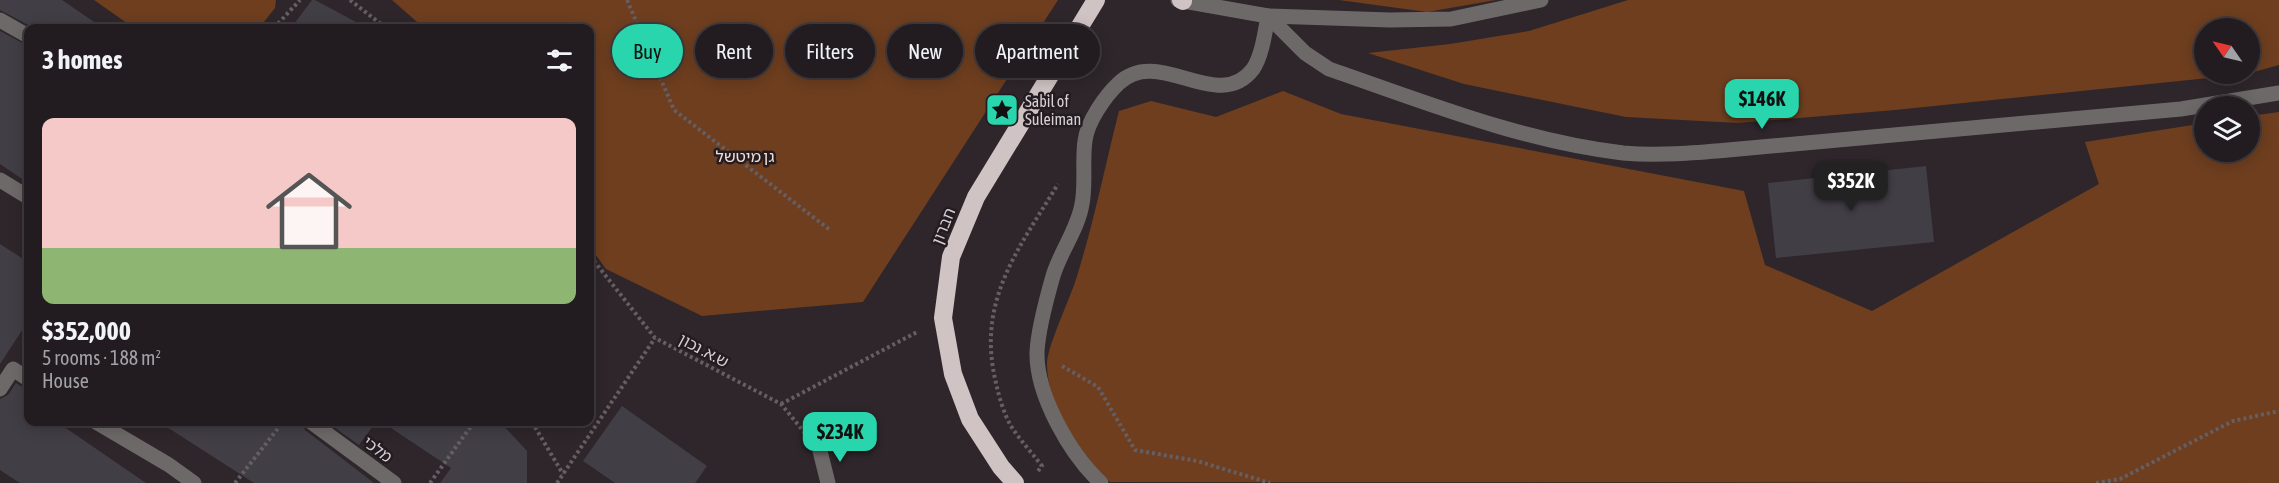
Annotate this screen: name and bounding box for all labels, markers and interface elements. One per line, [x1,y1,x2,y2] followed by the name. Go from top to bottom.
[2194,18,2260,84] north arrow
[2194,18,2260,162] map controls
[612,24,683,78] chip: Buy
[695,24,773,78] chip: Rent
[785,24,875,78] chip: Filters
[887,24,963,78] chip: New
[975,24,1100,78] chip: Apartment
[543,44,576,77] icon: filters
[42,45,122,75] text: 3 homes
[1720,79,1804,130] pin: $146K
[1739,87,1785,110] text: $146K
[984,92,1020,128] place icon: Sabil of Suleiman
[1025,92,1081,128] place label: Sabil of Suleiman
[2194,96,2260,162] button: layers
[716,147,774,165] park label: גן מיטשל
[255,157,363,265] icon: home
[1809,161,1893,212] pin: $352K
[1828,169,1874,192] text: $352K
[928,205,958,247] street label: חברון
[42,316,131,346] text: $352,000
[676,329,732,371] street label: ש.א. נכון
[42,346,161,369] text: 5 rooms · 188 m²
[42,369,89,392] text: House
[798,412,882,463] pin: $234K
[817,420,863,443] text: $234K
[360,432,396,466] street label: מלכי

